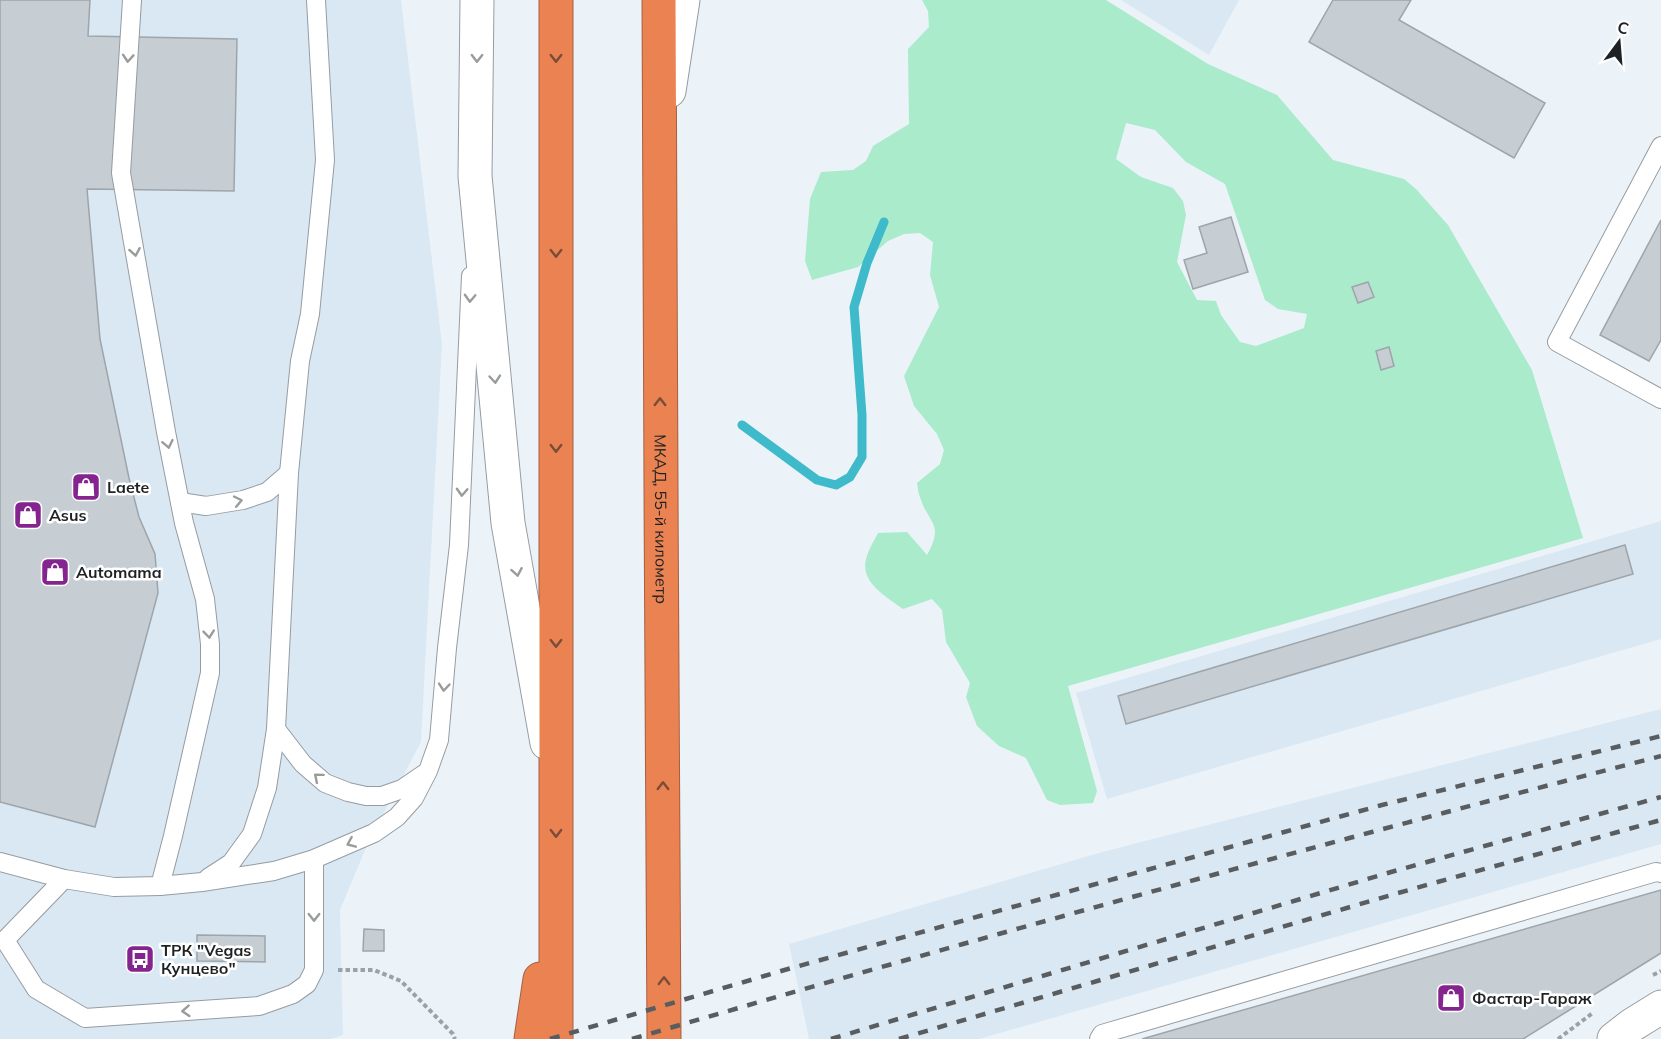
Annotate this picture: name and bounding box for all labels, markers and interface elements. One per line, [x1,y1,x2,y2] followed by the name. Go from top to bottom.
[1589,12,1649,72] north arrow
[1615,16,1631,39] text: С
[122,54,135,63] one-way arrow
[471,54,483,63] one-way arrow
[550,54,562,63] one-way arrow
[128,247,141,257] one-way arrow
[550,249,562,258] one-way arrow
[464,293,477,302] one-way arrow
[488,374,501,383] one-way arrow
[654,397,666,406] one-way arrow
[650,434,672,604] street label: МКАД, 55-й километр
[161,439,174,449] one-way arrow
[550,444,562,453] one-way arrow
[70,471,102,503] shop icon: Laete
[107,477,150,497] place label: Laete
[455,488,468,497] one-way arrow
[232,495,242,508] one-way arrow
[12,499,44,531] shop icon: Asus
[49,505,86,525] place label: Asus
[39,556,71,588] shop icon: Automama
[76,562,162,582] place label: Automama
[510,567,523,577] one-way arrow
[202,630,214,639] one-way arrow
[550,639,562,648] one-way arrow
[438,682,451,691] one-way arrow
[314,773,325,784] one-way arrow
[657,781,669,790] one-way arrow
[550,828,562,837] one-way arrow
[347,835,358,847] one-way arrow
[308,913,320,922] one-way arrow
[161,940,251,978] place label: ТРК "Vegas Кунцево"
[124,943,156,975] bus stop icon: ТРК "Vegas Кунцево"
[658,976,670,985] one-way arrow
[1435,982,1467,1014] shop icon: Фастар-Гараж
[1472,988,1592,1008] place label: Фастар-Гараж
[181,1004,190,1017] one-way arrow

